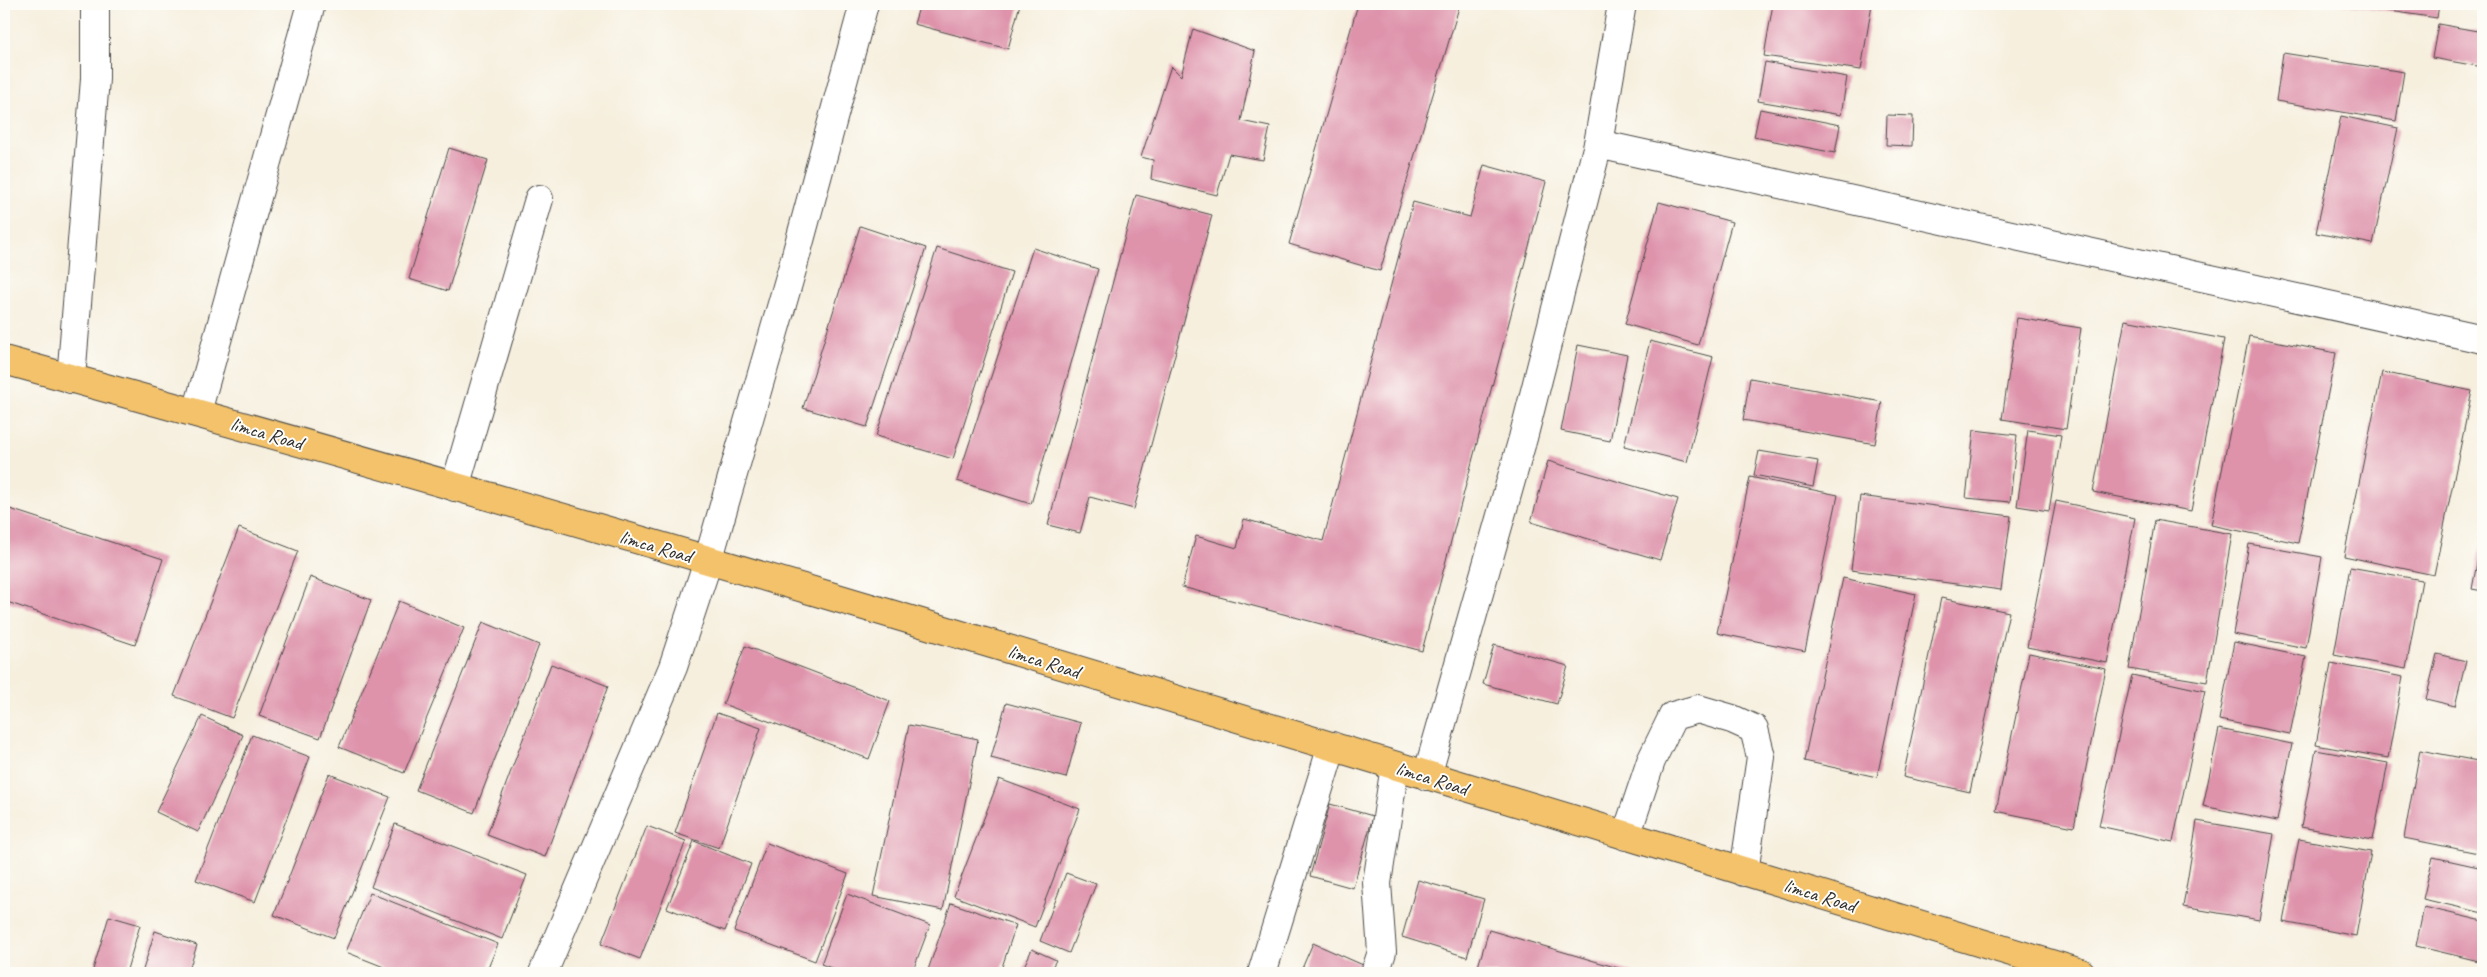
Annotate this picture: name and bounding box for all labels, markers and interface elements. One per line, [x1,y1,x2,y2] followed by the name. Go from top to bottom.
[228,411,309,457] street label: limca Road
[617,524,698,570] street label: limca Road
[1005,639,1086,685] street label: limca Road
[1393,756,1474,802] street label: limca Road
[1781,873,1862,919] street label: limca Road

